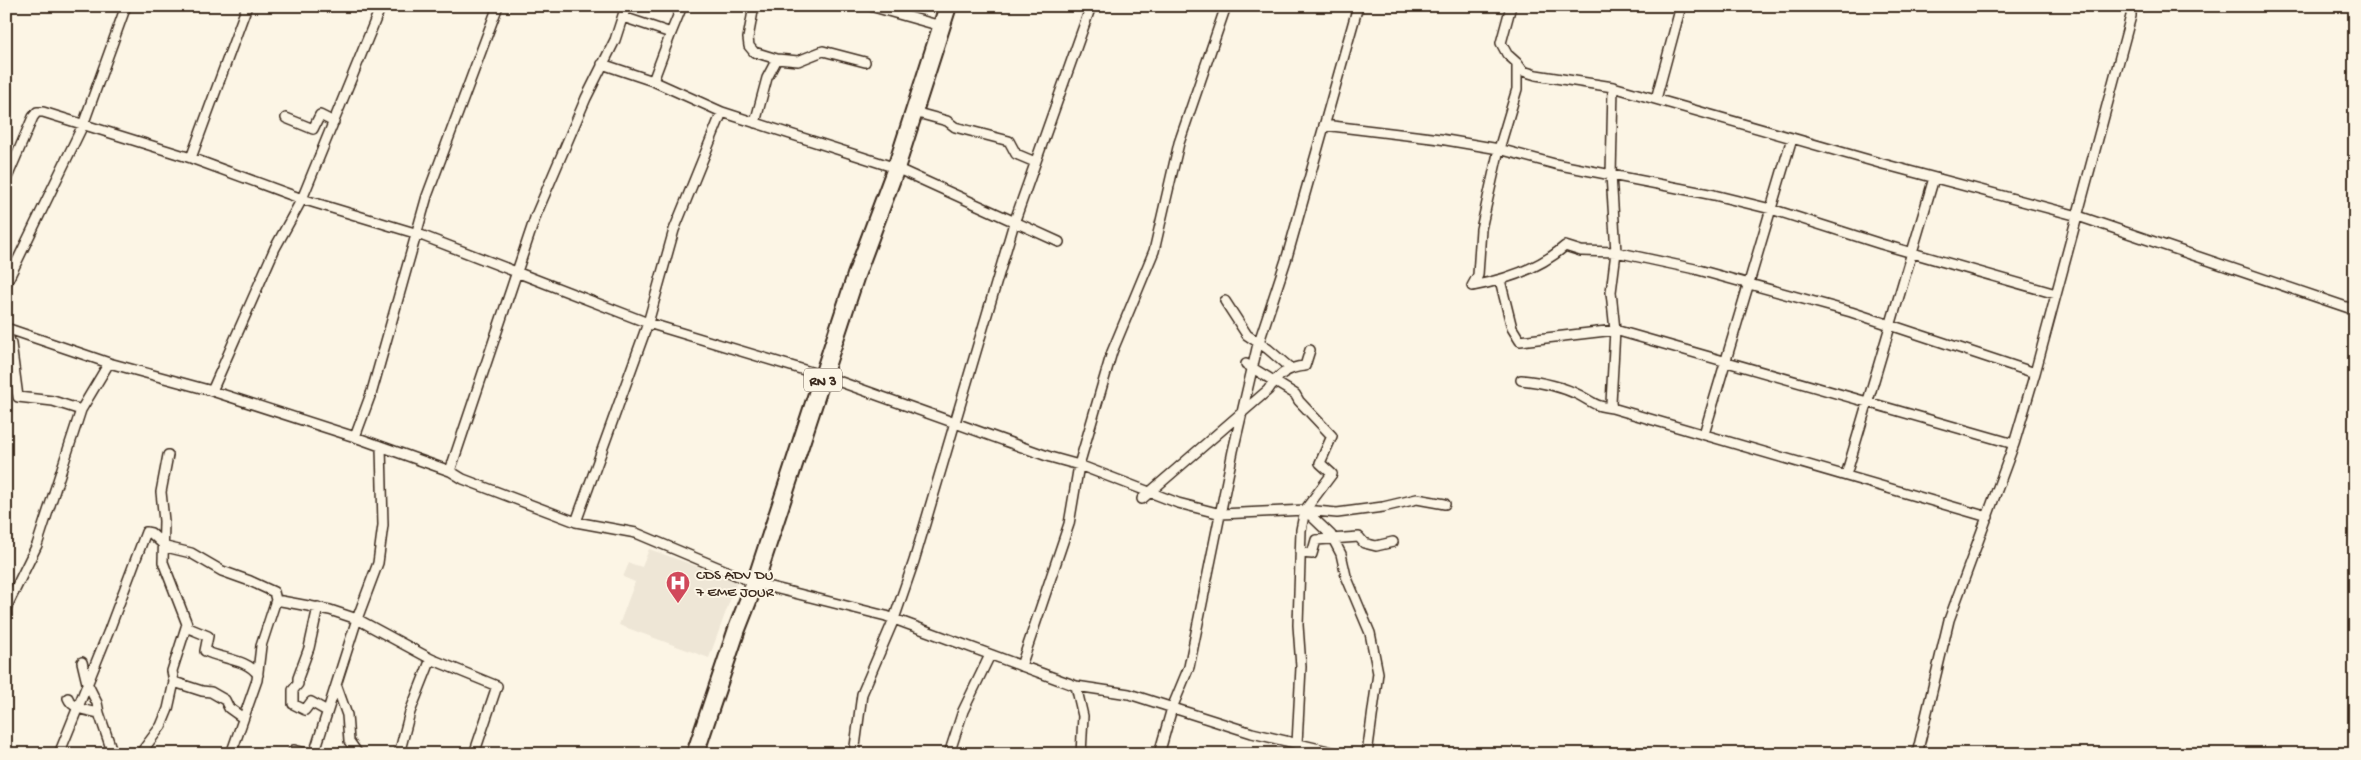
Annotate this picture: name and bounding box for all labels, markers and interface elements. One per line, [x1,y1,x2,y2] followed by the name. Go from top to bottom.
[804,368,842,392] road number: RN 3
[695,567,775,602] place label: CDS ADV DU 7 EME JOUR
[665,570,691,604] hospital icon: CDS ADV DU 7 EME JOUR

